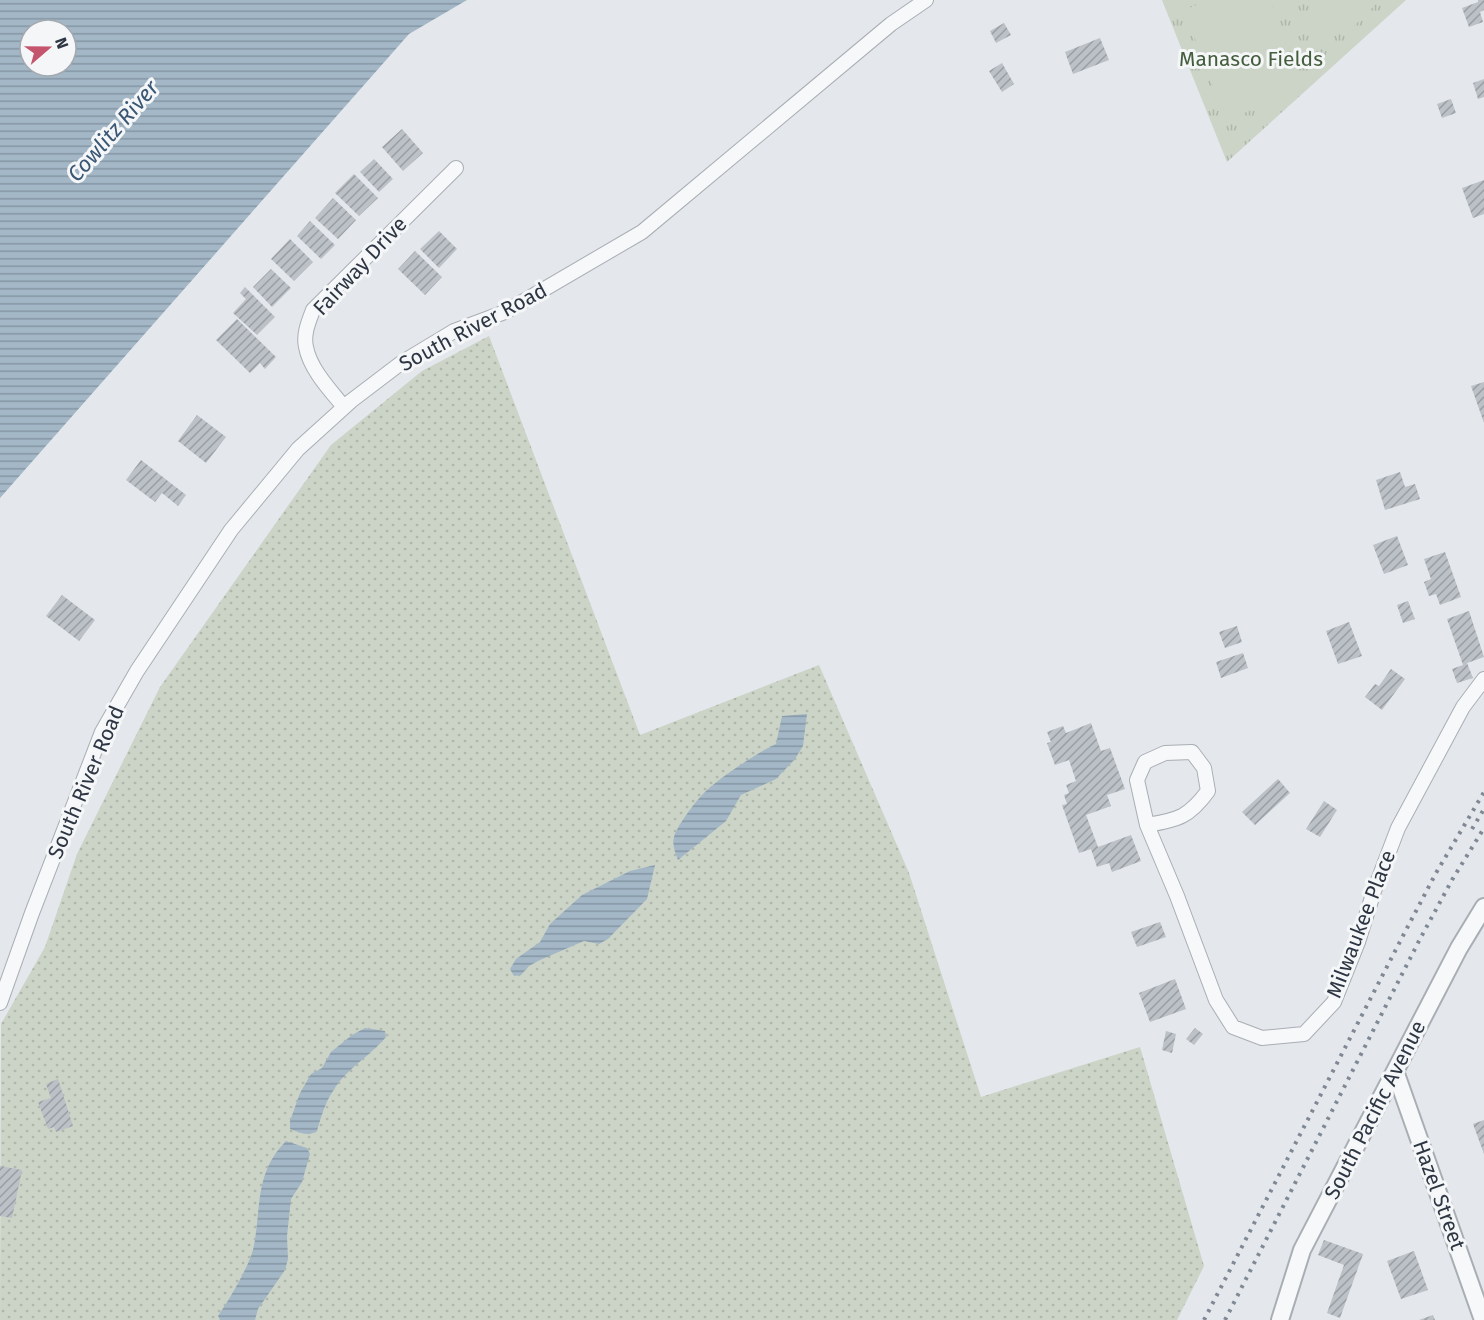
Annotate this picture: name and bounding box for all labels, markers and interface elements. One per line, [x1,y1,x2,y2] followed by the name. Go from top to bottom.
[18,18,78,78] north arrow
[51,35,72,51] text: N
[1179,46,1323,72] park label: Manasco Fields
[62,74,165,187] water label: Cowlitz River
[308,211,412,321] street label: Fairway Drive
[395,277,551,377] street label: South River Road
[42,702,130,862] street label: South River Road
[1321,846,1401,1002] street label: Milwaukee Place
[1319,1016,1431,1204] street label: South Pacific Avenue
[1407,1137,1471,1254] street label: Hazel Street

